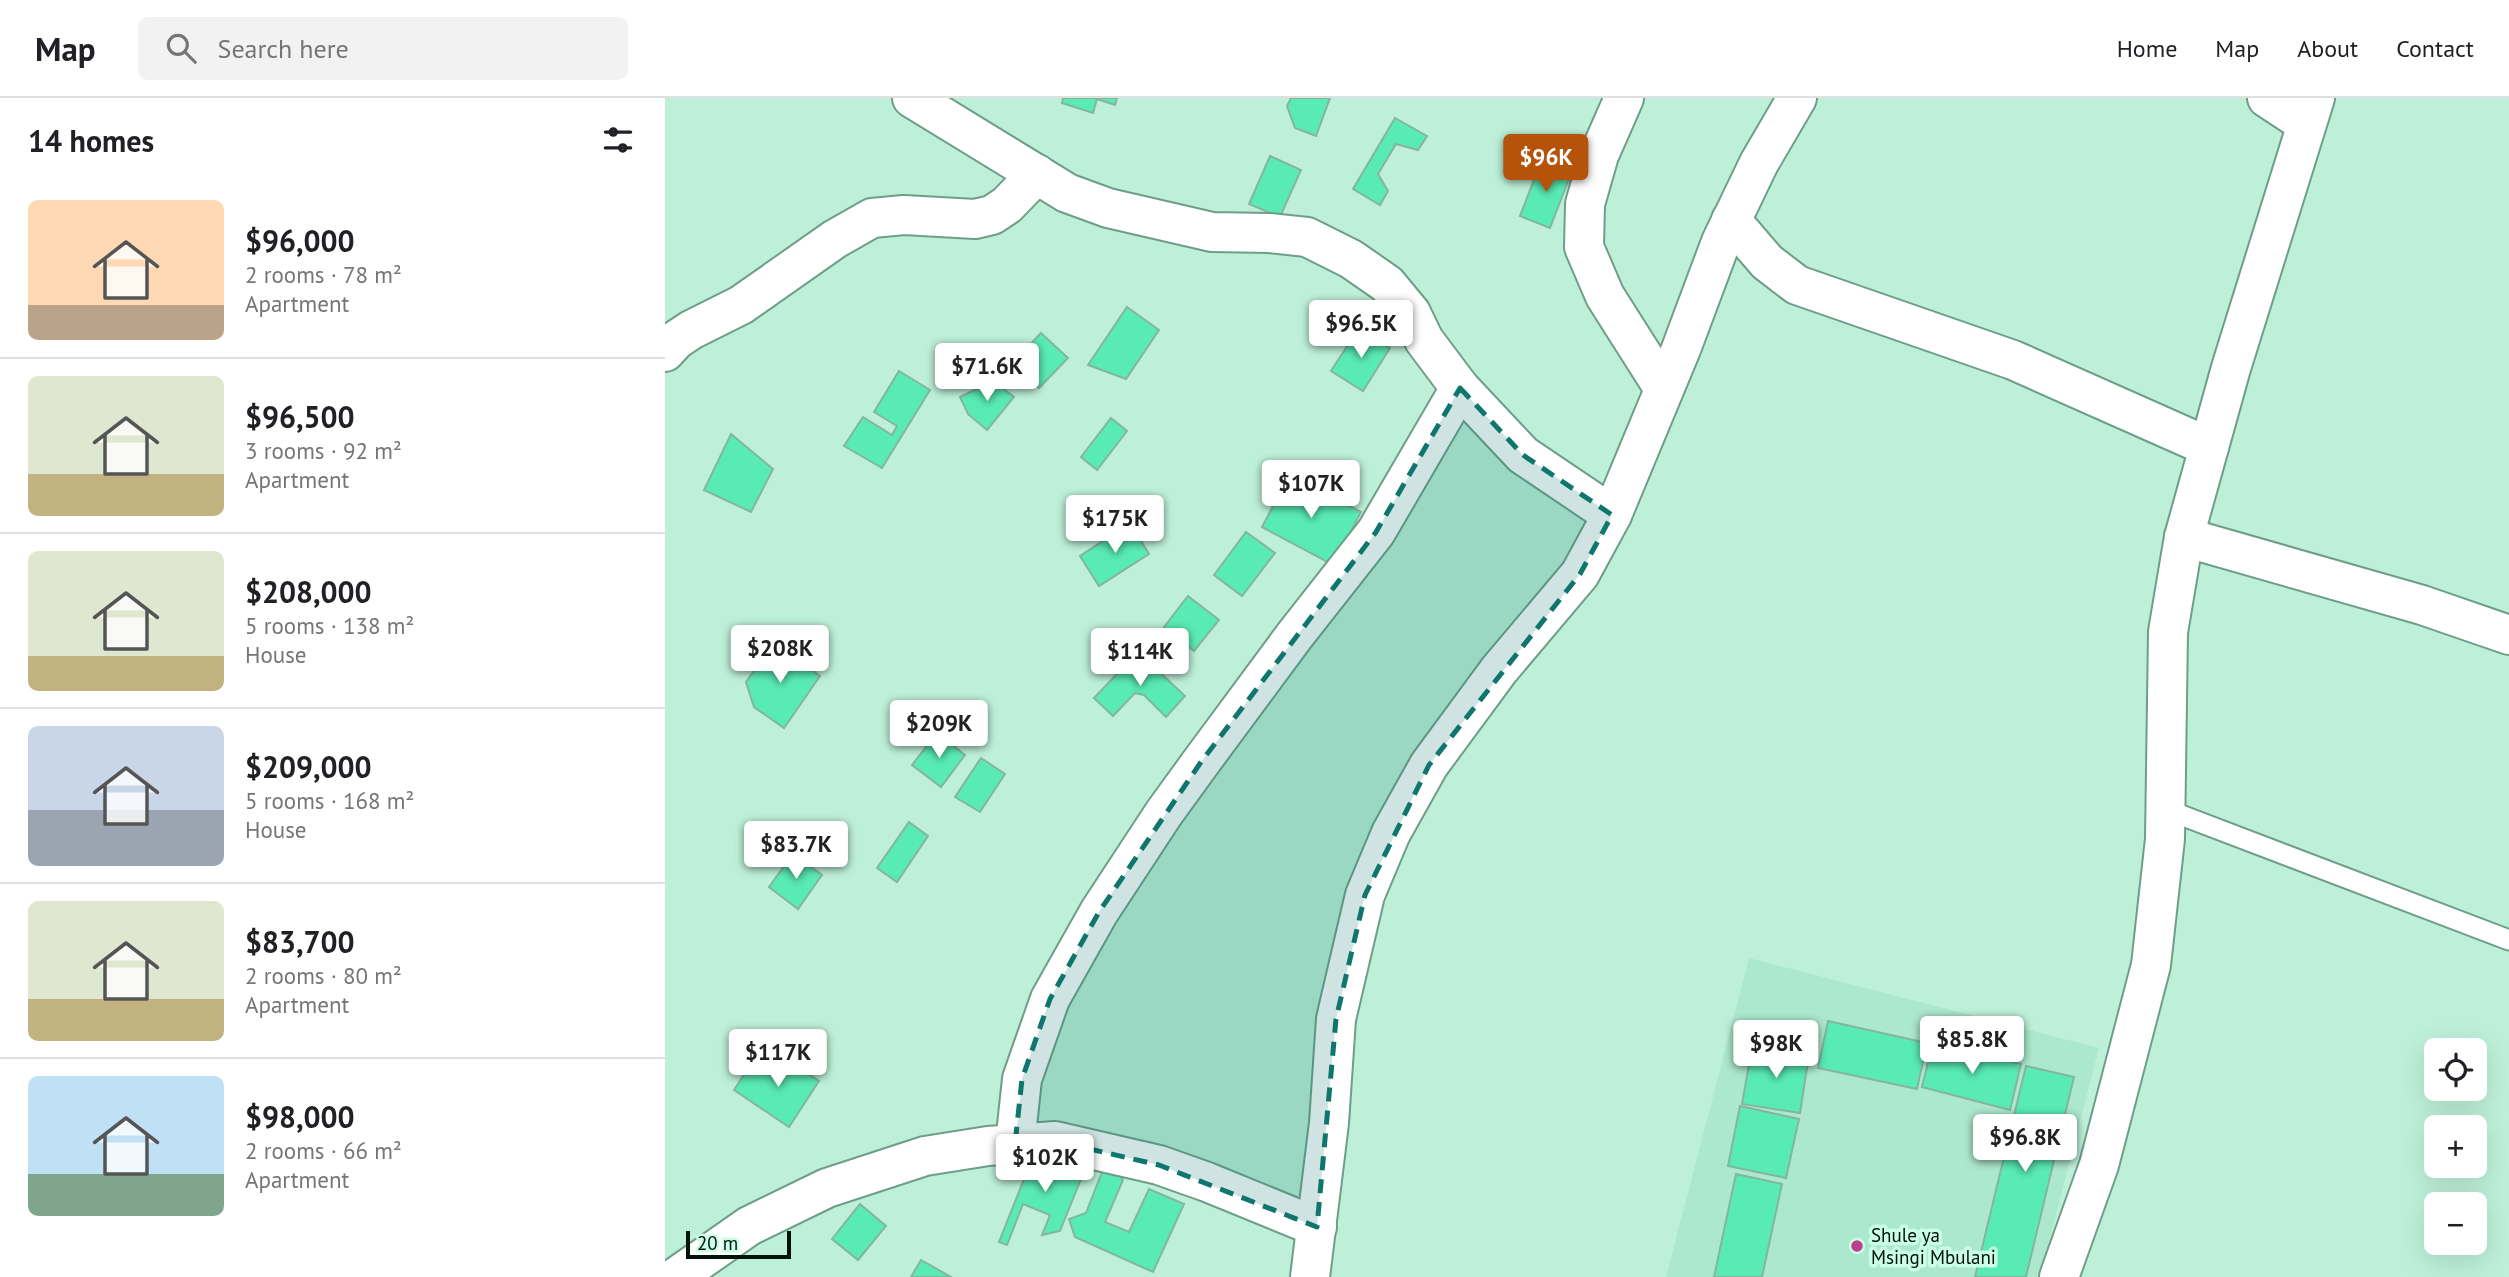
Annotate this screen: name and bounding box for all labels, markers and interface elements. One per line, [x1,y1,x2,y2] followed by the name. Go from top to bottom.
[138,17,628,80] search box
[35,27,96,70] text: Map
[162,29,200,67] icon: search
[218,32,349,65] text: Search here
[2117,33,2177,64] text: Home
[2215,33,2259,64] text: Map
[2297,33,2358,64] text: About
[2396,33,2474,64] text: Contact
[28,121,154,160] text: 14 homes
[599,121,637,159] icon: filters
[1505,134,1587,194] pin: $96K
[1519,142,1573,171] text: $96K
[245,221,355,260] text: $96,000
[84,228,168,312] icon: home
[245,260,402,289] text: 2 rooms · 78 m²
[245,289,349,318] text: Apartment
[1304,300,1418,360] pin: $96.5K
[1325,308,1397,337] text: $96.5K
[930,344,1044,403] pin: $71.6K
[951,351,1023,380] text: $71.6K
[245,397,355,436] text: $96,500
[84,404,168,488] icon: home
[245,436,402,465] text: 3 rooms · 92 m²
[1262,460,1360,520] pin: $107K
[245,465,349,494] text: Apartment
[1278,468,1344,497] text: $107K
[1066,496,1164,555] pin: $175K
[1082,503,1148,532] text: $175K
[245,572,372,611] text: $208,000
[84,579,168,663] icon: home
[245,611,414,640] text: 5 rooms · 138 m²
[731,626,829,685] pin: $208K
[1091,628,1189,688] pin: $114K
[747,633,813,662] text: $208K
[1107,636,1173,665] text: $114K
[245,640,307,669] text: House
[890,700,988,760] pin: $209K
[906,708,972,737] text: $209K
[245,747,372,786] text: $209,000
[84,754,168,838] icon: home
[245,786,414,815] text: 5 rooms · 168 m²
[245,815,307,844] text: House
[739,822,853,881] pin: $83.7K
[760,829,832,858] text: $83.7K
[245,922,355,961] text: $83,700
[84,929,168,1013] icon: home
[245,961,402,990] text: 2 rooms · 80 m²
[245,990,349,1019] text: Apartment
[1915,1016,2029,1076] pin: $85.8K
[1735,1020,1817,1080] pin: $98K
[1936,1024,2008,1053] text: $85.8K
[1749,1028,1803,1057] text: $98K
[729,1030,827,1089] pin: $117K
[745,1037,811,1066] text: $117K
[2424,1038,2487,1255] map controls
[2424,1038,2487,1101] button: locate
[245,1097,355,1136] text: $98,000
[84,1104,168,1188] icon: home
[1968,1114,2082,1174] pin: $96.8K
[2424,1115,2487,1178] button: +
[1989,1122,2061,1151] text: $96.8K
[996,1134,1094,1194] pin: $102K
[245,1136,402,1165] text: 2 rooms · 66 m²
[1012,1142,1078,1171] text: $102K
[245,1165,349,1194] text: Apartment
[2424,1192,2487,1255] button: −
[1871,1223,1996,1269] place label: Shule ya Msingi Mbulani
[686,1228,791,1260] scale bar
[697,1231,738,1255] text: 20 m
[1849,1238,1865,1254] marker: Shule ya Msingi Mbulani

